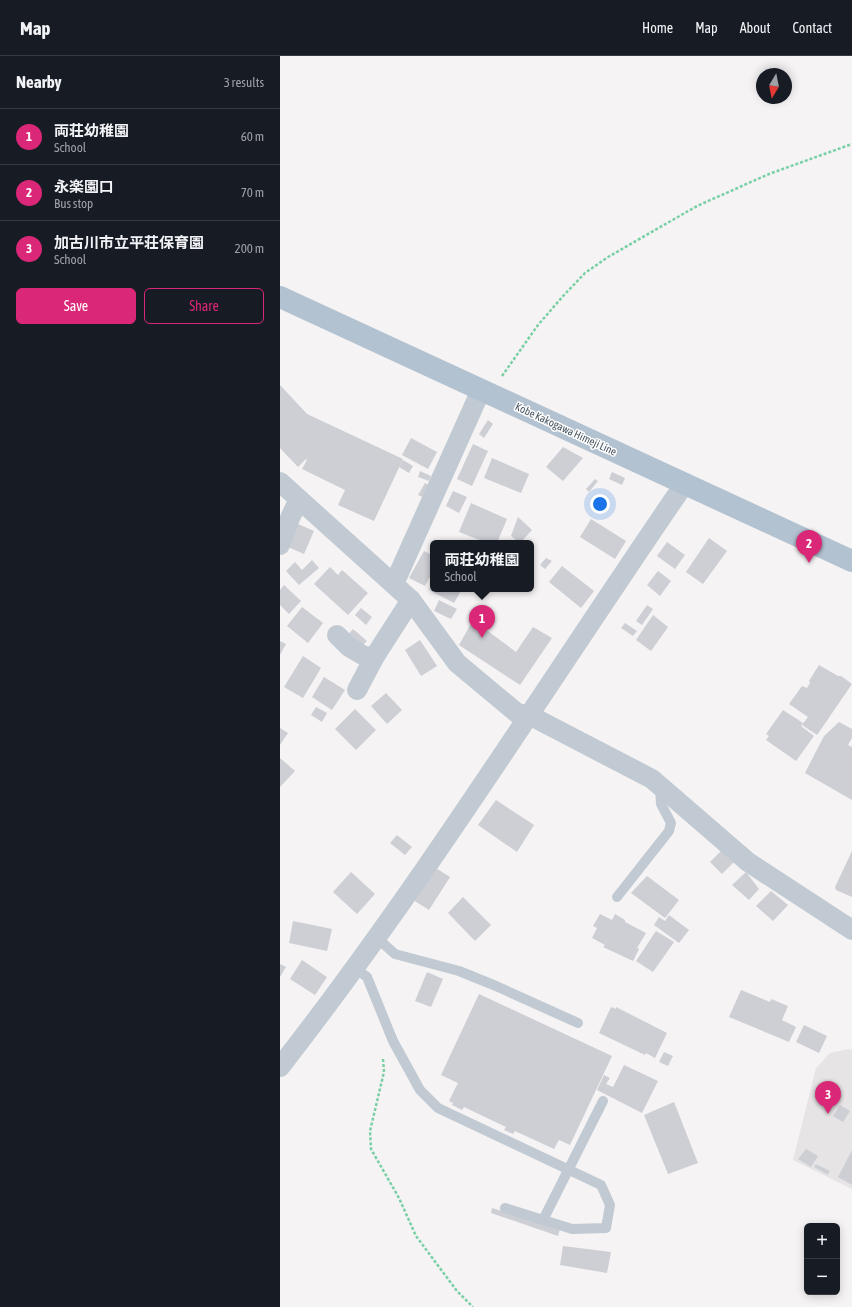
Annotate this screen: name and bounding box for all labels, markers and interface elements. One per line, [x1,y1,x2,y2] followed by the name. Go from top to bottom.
[20,17,51,39] text: Map
[642,20,673,36] text: Home
[695,20,718,36] text: Map
[740,20,771,36] text: About
[793,20,832,36] text: Contact
[756,68,792,104] north arrow
[16,72,62,92] text: Nearby
[224,75,264,90] text: 3 results
[54,122,129,139] text: 両荘幼稚園
[26,129,32,144] text: 1
[241,129,264,144] text: 60 m
[54,140,86,155] text: School
[54,178,114,195] text: 永楽園口
[26,185,32,200] text: 2
[241,185,264,200] text: 70 m
[54,196,93,211] text: Bus stop
[54,234,204,251] text: 加古川市立平荘保育園
[26,241,32,256] text: 3
[235,241,264,256] text: 200 m
[54,252,86,267] text: School
[16,288,136,324] button: Save
[144,288,264,324] button: Share
[513,400,619,458] street label: Kobe Kakogawa Himeji Line
[590,494,610,514] your location
[796,530,822,563] pin: 2
[430,540,534,592] popup
[444,551,520,568] text: 両荘幼稚園
[444,569,477,584] text: School
[469,605,495,638] pin: 1
[815,1081,841,1114] pin: 3
[804,1223,840,1295] map controls
[804,1223,840,1259] button: +
[804,1259,840,1295] button: −

